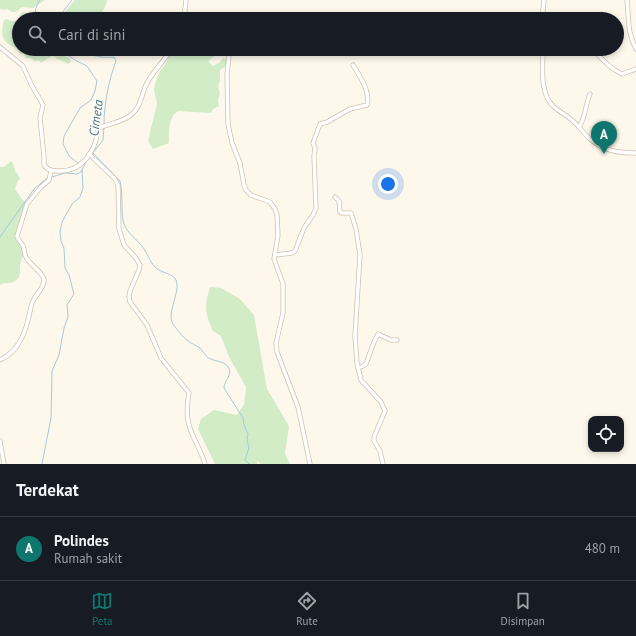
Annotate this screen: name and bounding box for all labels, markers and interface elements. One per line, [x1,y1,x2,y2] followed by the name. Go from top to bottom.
[12,12,624,56] search box
[26,23,48,45] icon: search
[58,25,126,44] text: Cari di sini
[85,98,107,137] water label: Cimeta
[591,121,617,154] pin: A
[378,174,398,194] your location
[588,416,624,452] map controls
[588,416,624,452] button: locate
[16,479,79,501] text: Terdekat
[54,531,109,550] text: Polindes
[25,540,33,557] text: A
[585,540,620,557] text: 480 m
[54,550,122,567] text: Rumah sakit
[91,590,113,628] tab: Peta
[296,590,318,628] tab: Rute
[501,590,545,628] tab: Disimpan

